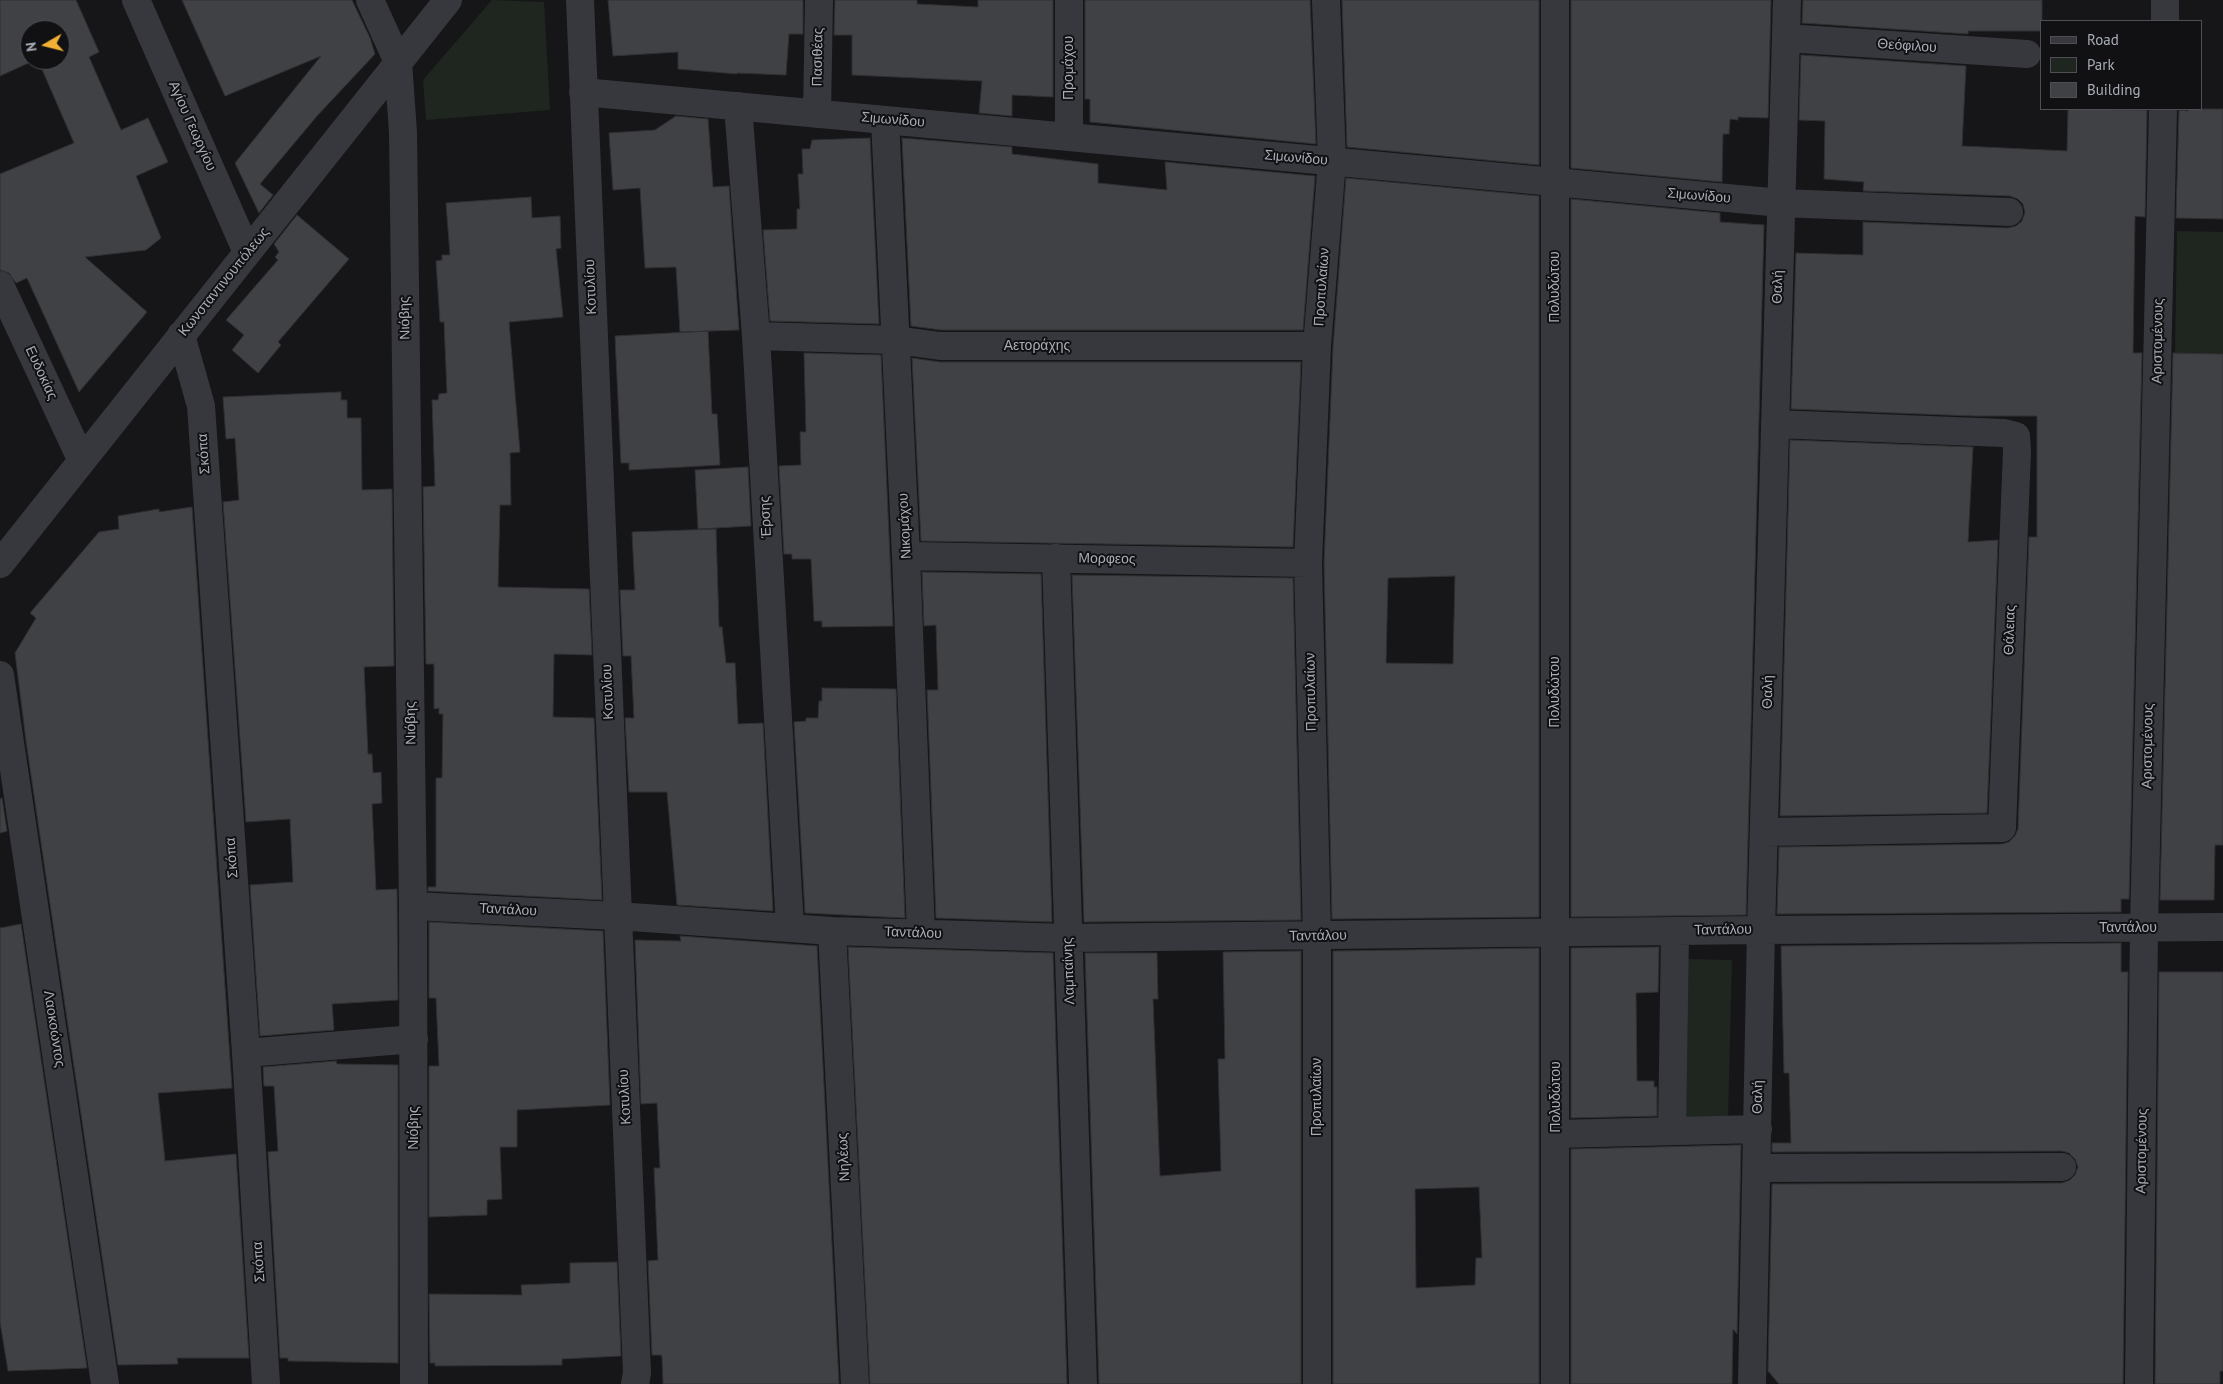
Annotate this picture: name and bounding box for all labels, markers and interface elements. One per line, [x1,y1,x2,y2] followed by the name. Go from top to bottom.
[20,20,70,70] north arrow
[2040,20,2203,110] legend
[809,27,827,87] street label: Πασιθέας
[2087,30,2119,49] text: Road
[1061,36,1077,100] street label: Προμάχου
[1877,36,1937,56] street label: Θεόφιλου
[22,41,41,53] text: N
[2087,55,2115,74] text: Park
[165,78,219,174] street label: Αγίου Γεωργίου
[2087,80,2141,99] text: Building
[861,109,925,131] street label: Σιμωνίδου
[1264,147,1328,169] street label: Σιμωνίδου
[1667,185,1731,207] street label: Σιμωνίδου
[175,224,273,340] street label: Κωνσταντινουπόλεως
[1311,247,1333,327] street label: Προπυλαίων
[1547,251,1563,323] street label: Πολυδώτου
[582,259,600,315] street label: Κοτυλίου
[1769,270,1787,304] street label: Θαλή
[396,296,414,340] street label: Νιόβης
[2149,298,2167,384] street label: Αριστομένους
[1004,338,1070,354] street label: Αετοράχης
[21,343,61,403] street label: Ευδοκίας
[194,433,214,475] street label: Σκόπα
[895,493,915,559] street label: Νικομάχου
[757,496,775,538] street label: Έρσης
[1078,550,1136,568] street label: Μορφεος
[2001,605,2019,655] street label: Θάλειας
[1302,652,1320,732] street label: Προπυλαίων
[1547,656,1563,728] street label: Πολυδώτου
[599,664,617,720] street label: Κοτυλίου
[1759,675,1777,709] street label: Θαλή
[402,701,420,745] street label: Νιόβης
[2139,703,2157,789] street label: Αριστομένους
[222,837,242,879] street label: Σκόπα
[479,900,537,920] street label: Ταντάλου
[2099,920,2157,936] street label: Ταντάλου
[1694,921,1752,939] street label: Ταντάλου
[884,924,942,942] street label: Ταντάλου
[1289,927,1347,945] street label: Ταντάλου
[1059,937,1079,1005] street label: Λαμπαίνης
[40,989,68,1069] street label: Λαοκοώντος
[1309,1058,1325,1136] street label: Προπυλαίων
[1548,1061,1564,1133] street label: Πολυδώτου
[615,1069,635,1125] street label: Κοτυλίου
[1749,1080,1767,1114] street label: Θαλή
[406,1106,422,1150] street label: Νιόβης
[2133,1108,2151,1194] street label: Αριστομένους
[834,1132,854,1182] street label: Νηλέως
[249,1241,269,1283] street label: Σκόπα

